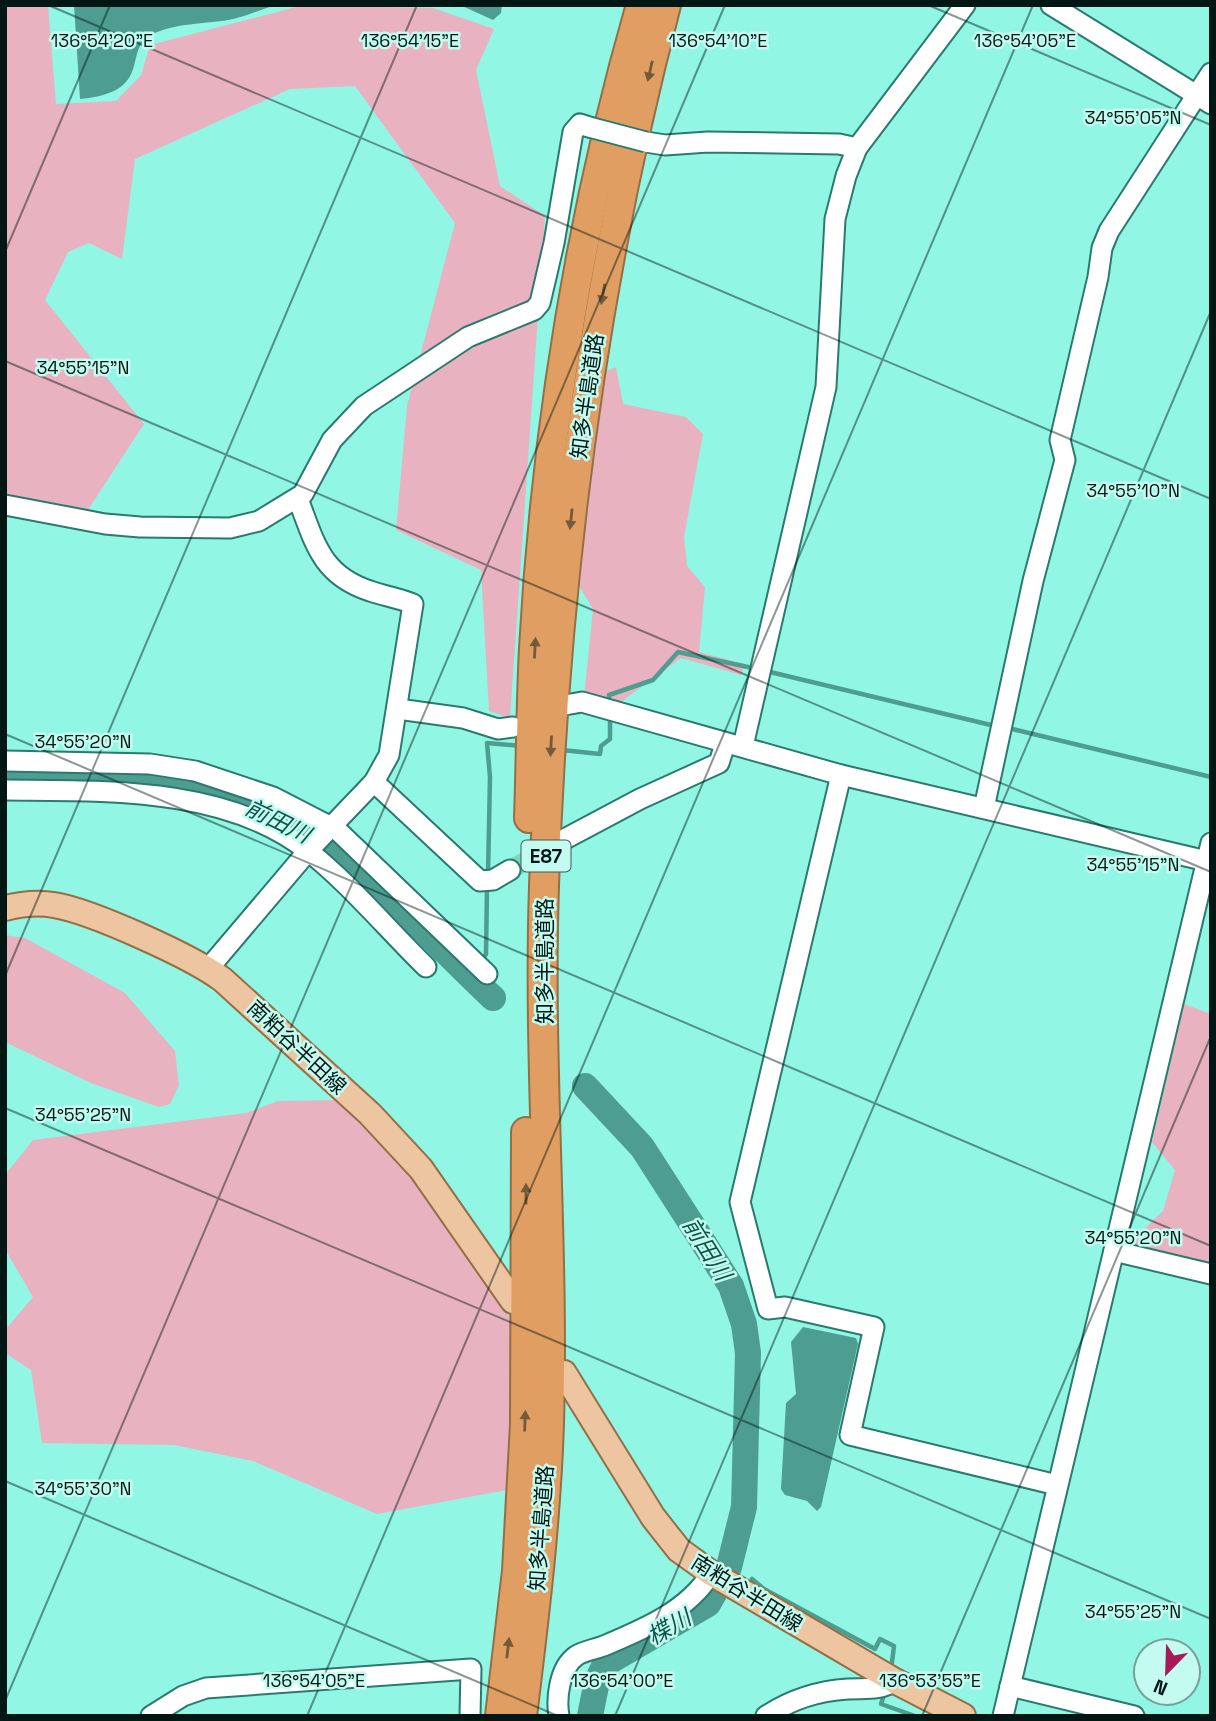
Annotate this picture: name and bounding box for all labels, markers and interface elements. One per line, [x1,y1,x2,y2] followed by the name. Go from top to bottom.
[51,29,153,52] text: 136°54'20"E
[361,29,459,52] text: 136°54'15"E
[668,29,768,52] text: 136°54'10"E
[974,29,1076,52] text: 136°54'05"E
[644,60,655,82] one-way arrow
[1085,106,1181,129] text: 34°55'05"N
[597,283,608,305] one-way arrow
[565,332,609,460] street label: 知多半島道路
[37,356,129,379] text: 34°55'15"N
[1086,479,1180,502] text: 34°55'10"N
[565,508,576,530] one-way arrow
[529,637,540,659] one-way arrow
[34,730,132,753] text: 34°55'20"N
[546,735,557,757] one-way arrow
[240,792,318,851] water label: 前田川
[522,841,570,872] road number: E87
[1087,853,1179,876] text: 34°55'15"N
[531,898,558,1024] street label: 知多半島道路
[242,994,352,1100] street label: 南粕谷半田線
[35,1103,131,1126] text: 34°55'25"N
[520,1182,532,1204] one-way arrow
[676,1212,740,1289] water label: 前田川
[1084,1226,1182,1249] text: 34°55'20"N
[519,1410,530,1432] one-way arrow
[523,1464,559,1592] street label: 知多半島道路
[34,1477,132,1500] text: 34°55'30"N
[686,1548,808,1638] street label: 南粕谷半田線
[1085,1600,1181,1623] text: 34°55'25"N
[642,1601,699,1651] water label: 楪川
[502,1637,513,1659] one-way arrow
[1132,1637,1202,1707] north arrow
[263,1669,365,1692] text: 136°54'05"E
[570,1669,674,1692] text: 136°54'00"E
[879,1669,981,1692] text: 136°53'55"E
[1150,1673,1171,1701] text: N

